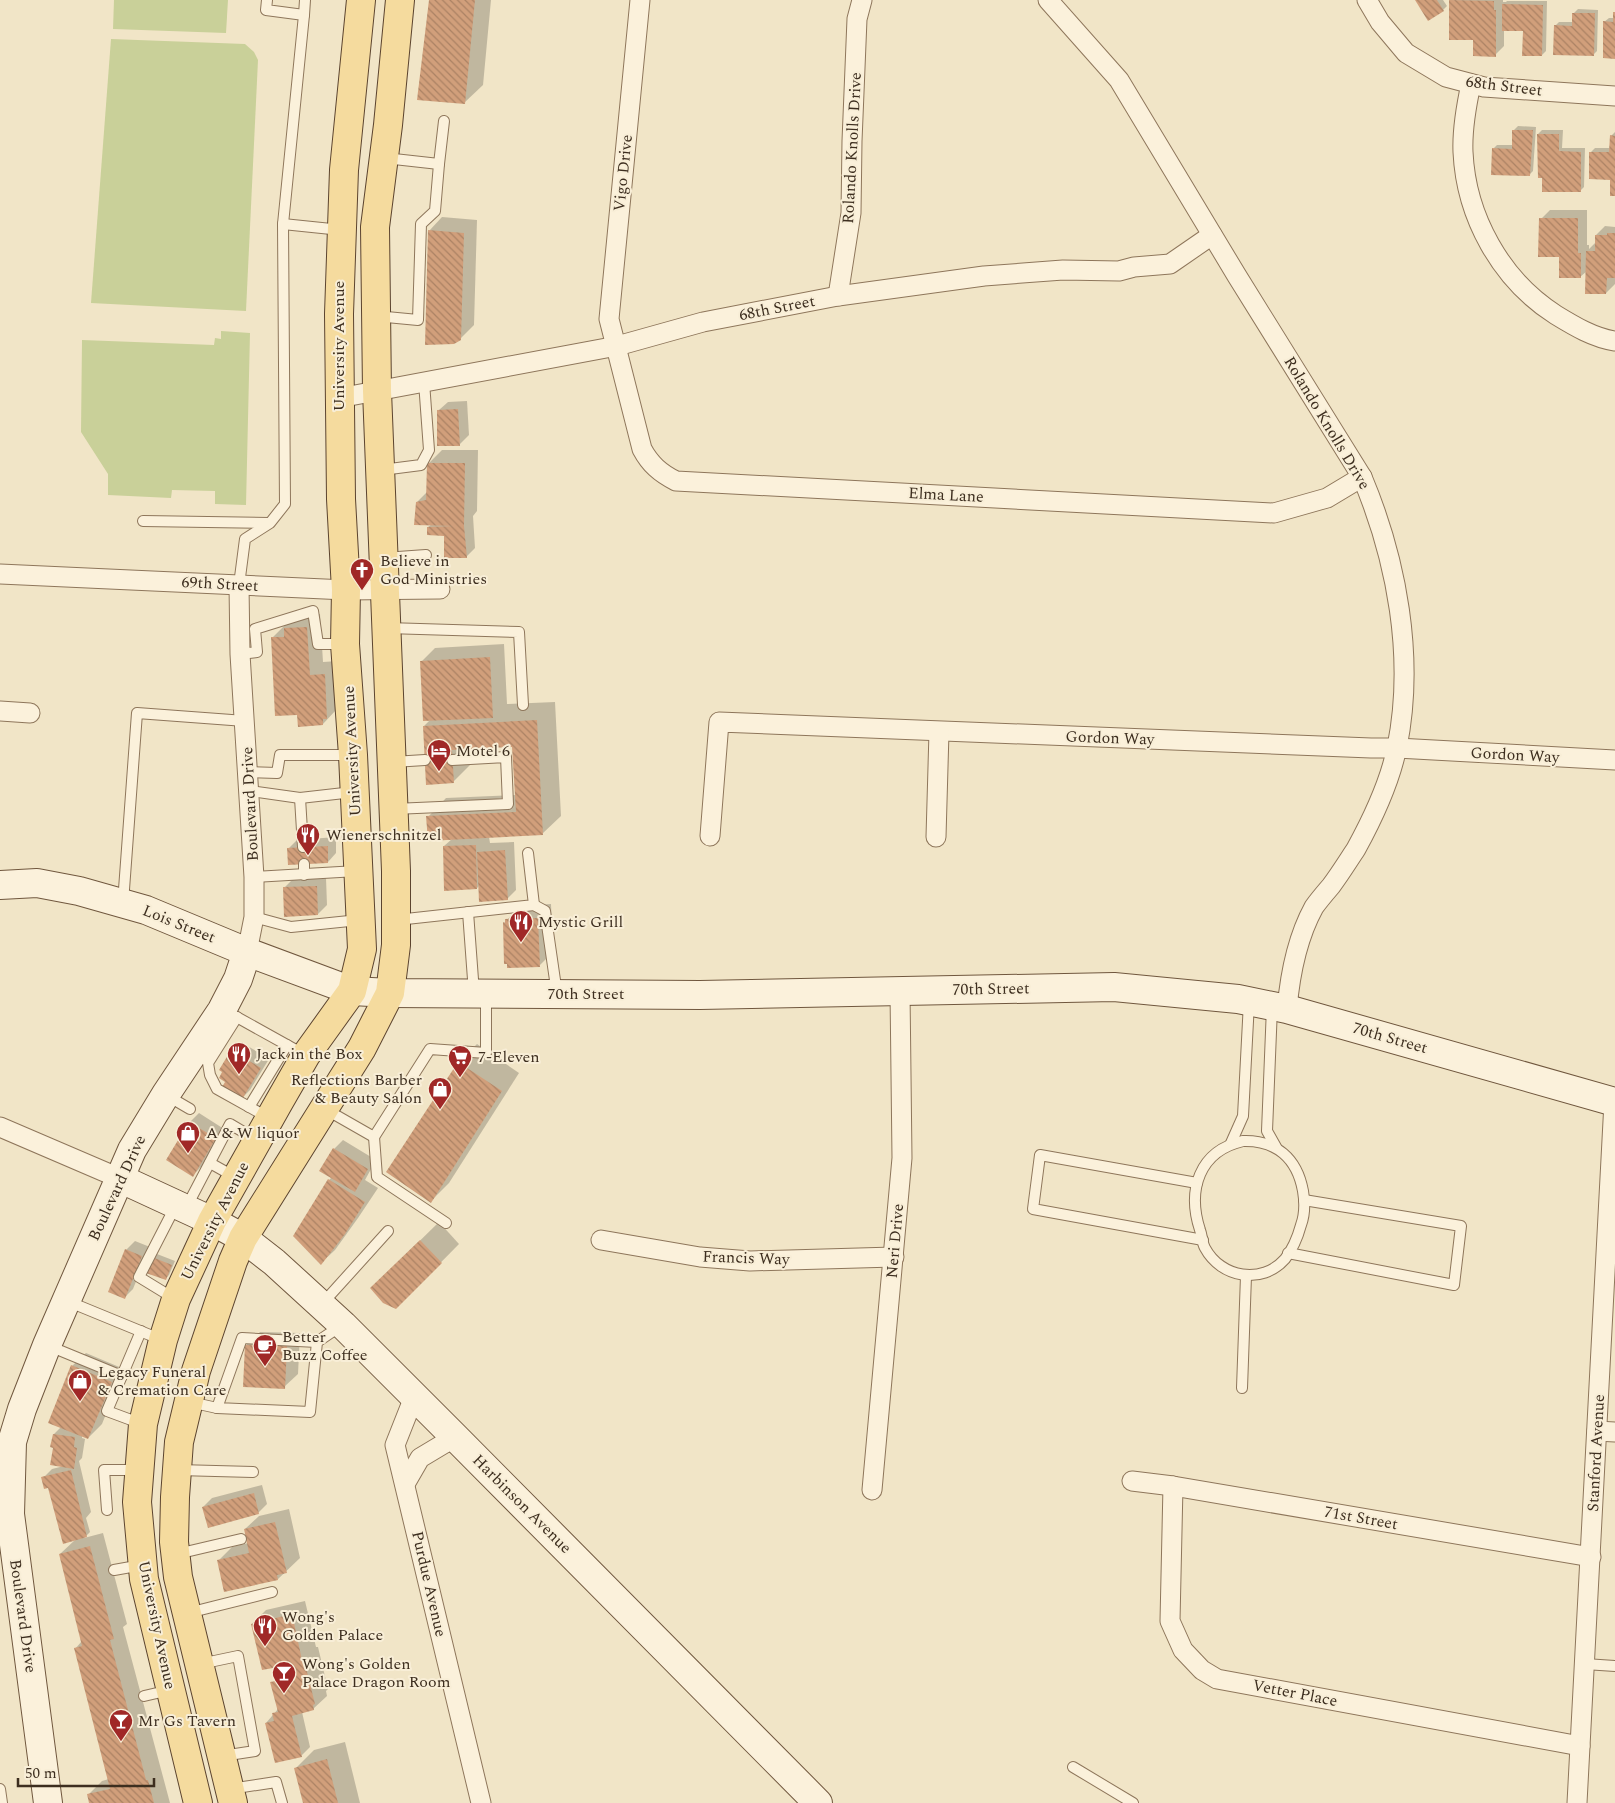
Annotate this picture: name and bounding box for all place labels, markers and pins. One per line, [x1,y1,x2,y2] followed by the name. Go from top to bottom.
[380,549,487,591] place label: Believe in God Ministries
[349,557,375,591] church icon: Believe in God Ministries
[426,738,452,772] hotel icon: Motel 6
[456,739,510,763] place label: Motel 6
[295,822,321,856] restaurant icon: Wienerschnitzel
[326,823,442,847] place label: Wienerschnitzel
[508,909,534,943] restaurant icon: Mystic Grill
[538,910,623,934] place label: Mystic Grill
[226,1041,252,1075] restaurant icon: Jack in the Box
[256,1042,362,1066] place label: Jack in the Box
[447,1044,473,1078] supermarket icon: 7-Eleven
[478,1045,540,1069] place label: 7-Eleven
[291,1068,422,1110] place label: Reflections Barber & Beauty Salon
[427,1076,453,1110] shop icon: Reflections Barber & Beauty Salon
[175,1120,201,1154] shop icon: A & W liquor
[206,1121,299,1145] place label: A & W liquor
[282,1325,368,1367] place label: Better Buzz Coffee
[252,1333,278,1367] cafe icon: Better Buzz Coffee
[98,1360,227,1402] place label: Legacy Funeral & Cremation Care
[67,1368,93,1402] shop icon: Legacy Funeral & Cremation Care
[282,1605,383,1647] place label: Wong's Golden Palace
[252,1613,278,1647] restaurant icon: Wong's Golden Palace
[302,1652,451,1694] place label: Wong's Golden Palace Dragon Room
[271,1660,297,1694] bar icon: Wong's Golden Palace Dragon Room
[108,1708,134,1742] bar icon: Mr Gs Tavern
[138,1709,236,1733] place label: Mr Gs Tavern

